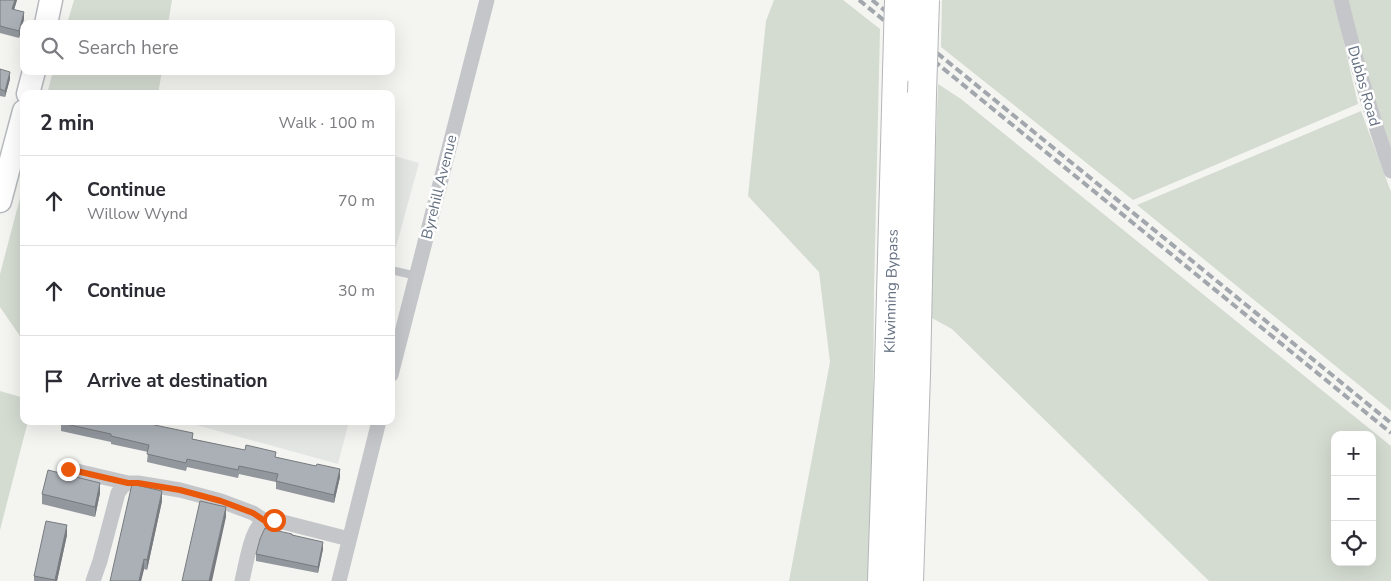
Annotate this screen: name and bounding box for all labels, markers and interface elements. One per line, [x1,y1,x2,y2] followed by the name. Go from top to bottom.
[20,20,395,75] search box
[38,34,66,62] icon: search
[78,35,179,61] text: Search here
[1343,43,1385,129] street label: Dubbs Road
[40,109,94,137] text: 2 min
[279,112,375,134] text: Walk · 100 m
[416,133,462,241] street label: Byrehill Avenue
[87,177,166,203] text: Continue
[40,187,68,215] icon: ahead
[338,190,375,212] text: 70 m
[87,203,188,225] text: Willow Wynd
[879,229,903,353] street label: Kilwinning Bypass
[40,277,68,305] icon: ahead
[87,278,166,304] text: Continue
[338,280,375,302] text: 30 m
[40,367,68,395] icon: arrive
[87,368,268,394] text: Arrive at destination
[1331,431,1376,566] map controls
[1331,431,1376,476] button: +
[57,458,80,481] route end
[1331,476,1376,521] button: −
[263,509,286,532] route start
[1331,521,1376,566] button: locate

